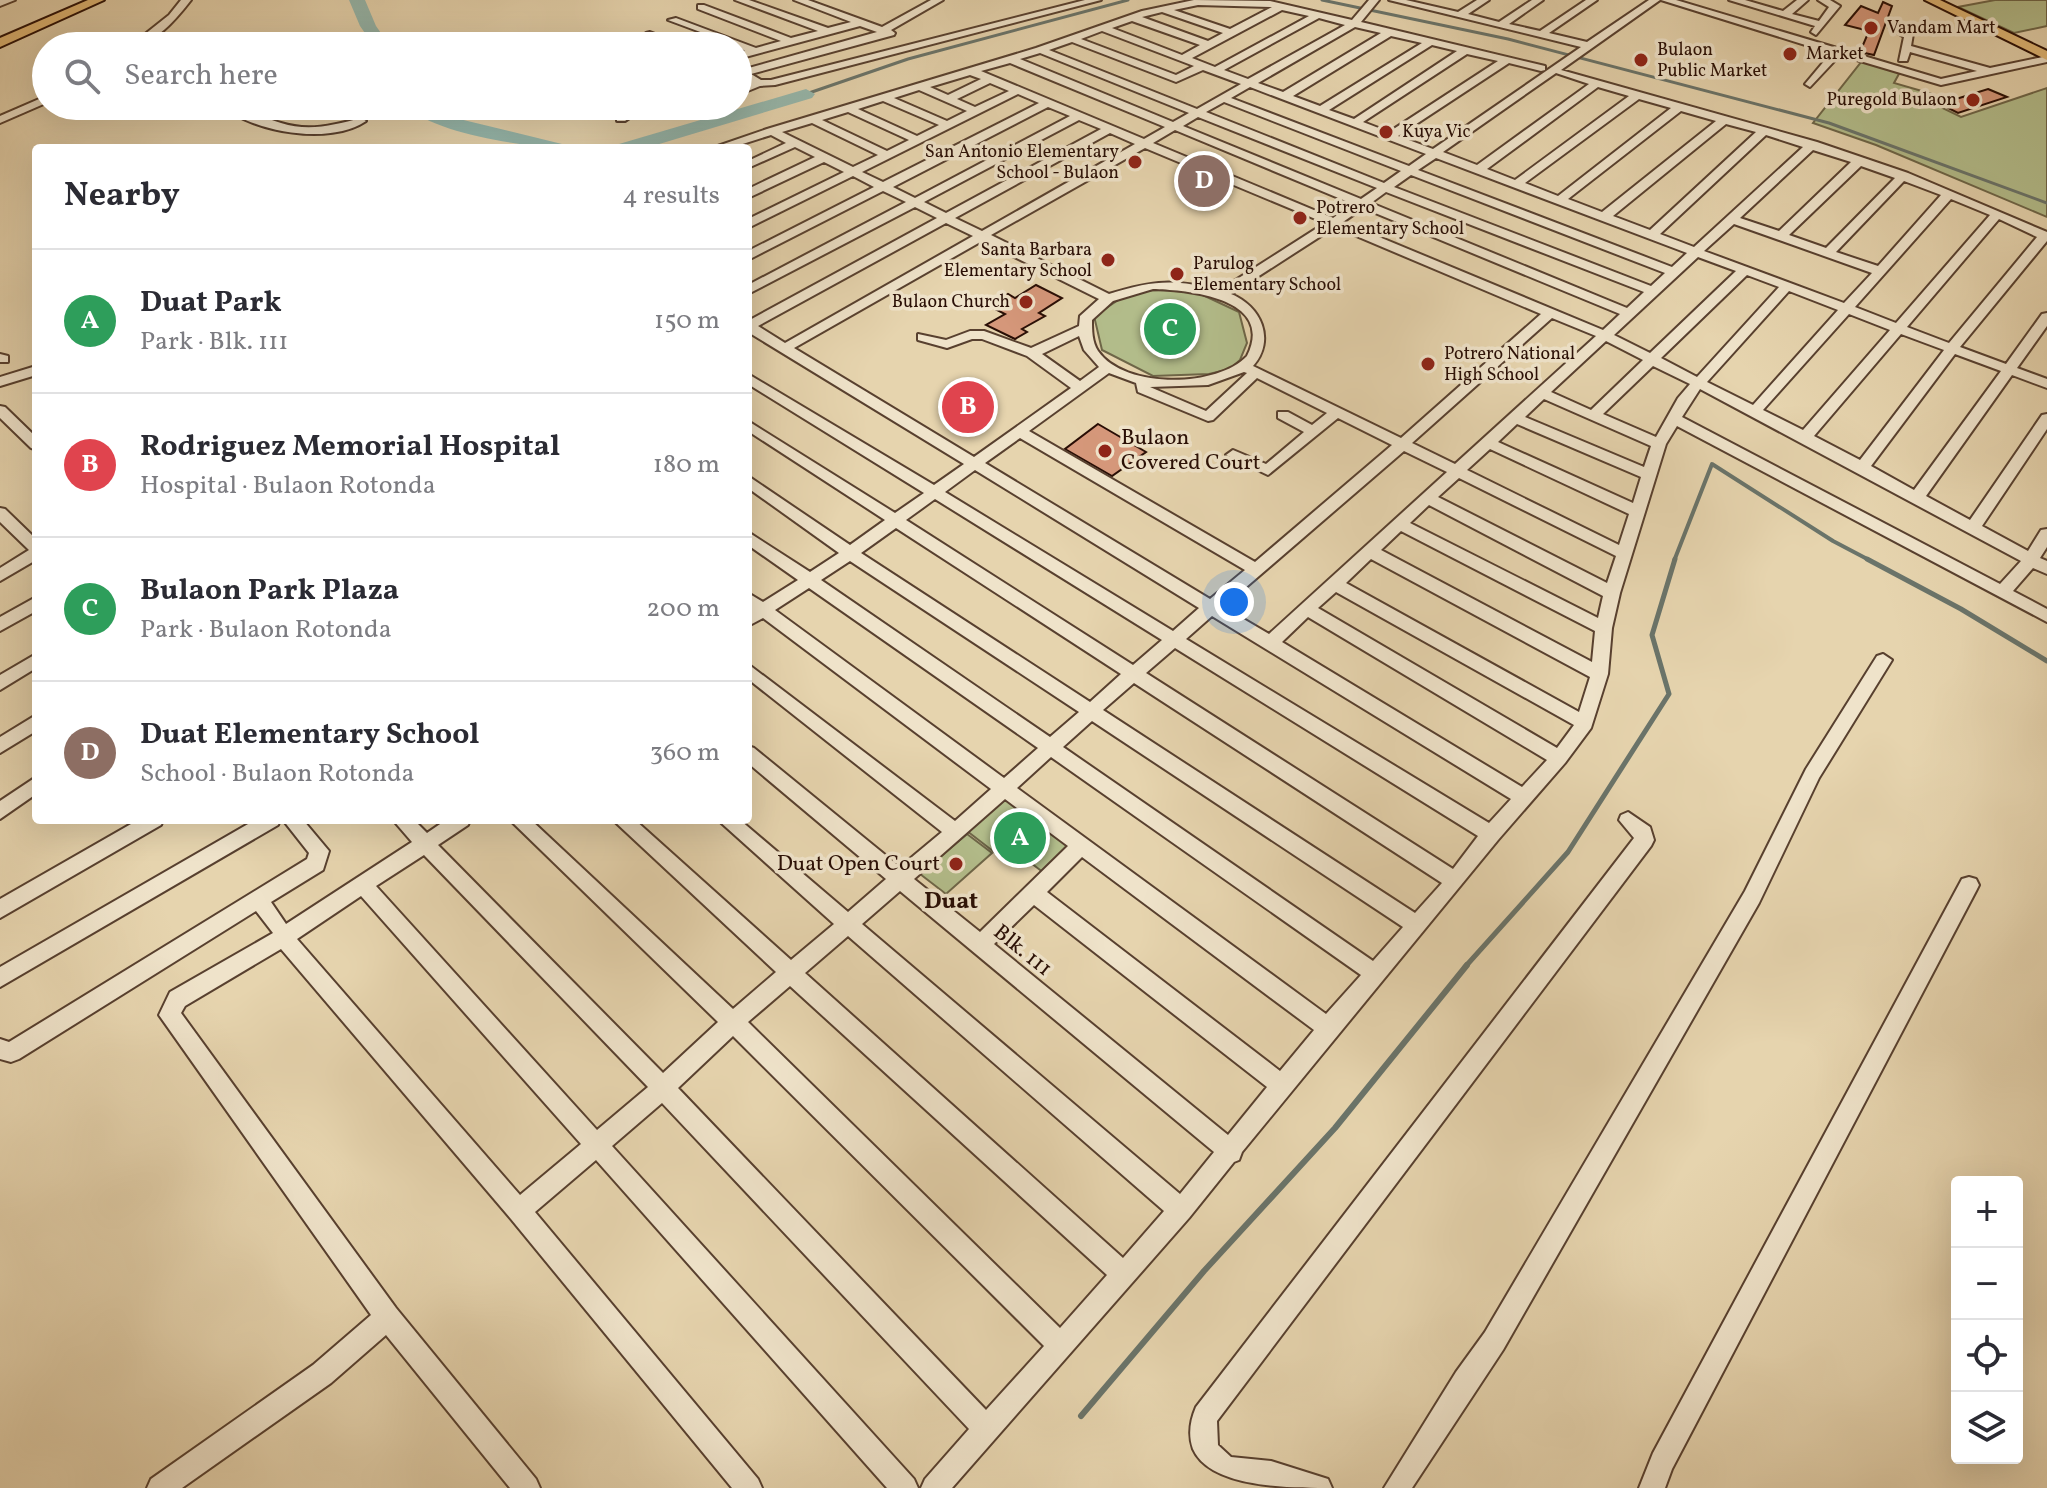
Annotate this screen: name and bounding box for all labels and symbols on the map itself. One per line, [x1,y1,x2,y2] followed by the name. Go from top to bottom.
[1887,16,1996,41] place label: Vandam Mart
[1862,19,1880,37] marker: Vandam Mart
[1657,38,1767,84] place label: Bulaon Public Market
[1806,42,1864,67] place label: Market
[1781,45,1799,63] marker: Market
[1632,51,1650,69] marker: Bulaon Public Market
[1827,88,1957,113] place label: Puregold Bulaon
[1964,91,1982,109] marker: Puregold Bulaon
[1402,120,1471,145] place label: Kuya Vic
[1377,123,1395,141] marker: Kuya Vic
[925,140,1119,186] place label: San Antonio Elementary School - Bulaon
[1178,151,1230,211] pin: D
[1126,153,1144,171] marker: San Antonio Elementary School - Bulaon
[1316,196,1464,242] place label: Potrero Elementary School
[1291,209,1309,227] marker: Potrero Elementary School
[944,238,1092,284] place label: Santa Barbara Elementary School
[1099,251,1117,269] marker: Santa Barbara Elementary School
[1193,252,1341,298] place label: Parulog Elementary School
[1168,265,1186,283] marker: Parulog Elementary School
[892,290,1010,315] place label: Bulaon Church
[1017,293,1035,311] marker: Bulaon Church
[1144,299,1196,359] pin: C
[1444,342,1575,388] place label: Potrero National High School
[1419,355,1437,373] marker: Potrero National High School
[942,377,994,437] pin: B
[1121,423,1261,479] place label: Bulaon Covered Court
[1096,442,1114,460] marker: Bulaon Covered Court
[1214,582,1254,622] your location
[994,808,1046,868] pin: A
[777,849,940,880] place label: Duat Open Court
[947,855,965,873] marker: Duat Open Court
[924,885,978,919] district label: Duat
[986,918,1058,984] street label: Blk. 111

